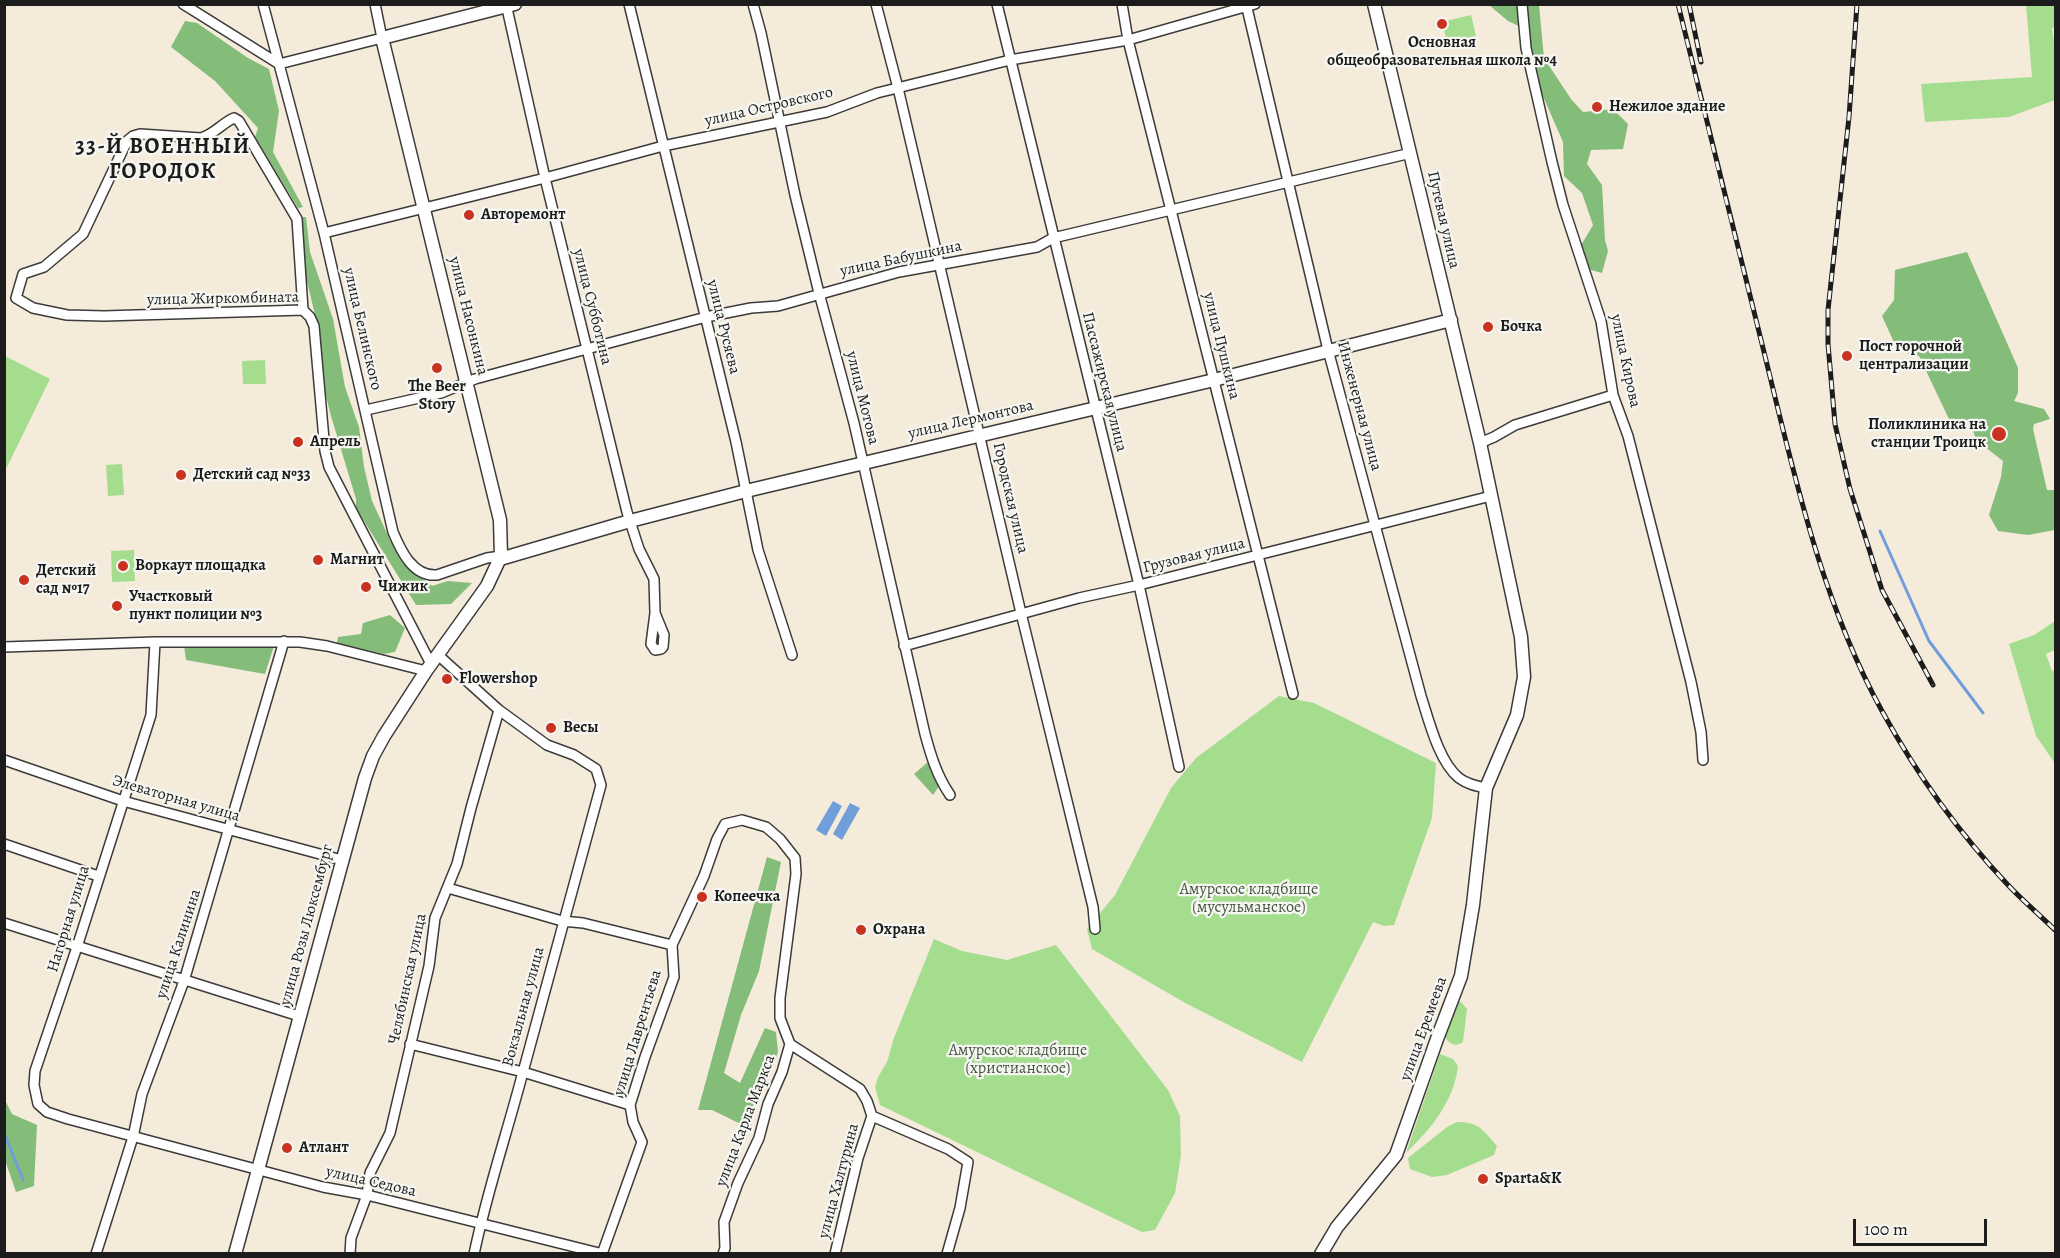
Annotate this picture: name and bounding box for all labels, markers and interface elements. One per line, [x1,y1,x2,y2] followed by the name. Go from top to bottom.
[1435,17,1449,31] marker: Основная общеобразовательная школа №4
[1327,33,1557,71] place label: Основная общеобразовательная школа №4
[703,83,835,131] street label: улица Островского
[1609,97,1725,117] place label: Нежилое здание
[1590,100,1604,114] marker: Нежилое здание
[75,135,251,186] district label: 33-Й ВОЕННЫЙ ГОРОДОК
[1422,169,1464,271] street label: Путевая улица
[481,205,566,225] place label: Авторемонт
[462,208,476,222] marker: Авторемонт
[838,237,964,281] street label: улица Бабушкина
[568,247,616,367] street label: улица Субботина
[444,255,492,377] street label: улица Насонкина
[339,266,385,392] street label: улица Белинского
[702,278,744,376] street label: улица Русяева
[147,288,299,310] street label: улица Жиркомбината
[1198,291,1244,401] street label: улица Пушкина
[1077,310,1131,454] street label: Пассажирская улица
[1606,312,1644,410] street label: улица Кирова
[1500,317,1542,337] place label: Бочка
[1481,320,1495,334] marker: Бочка
[1859,337,1969,375] place label: Пост горочной централизации
[1332,339,1386,473] street label: Инженерная улица
[841,349,883,447] street label: улица Мотова
[1840,349,1854,363] marker: Пост горочной централизации
[430,361,444,375] marker: The Beer Story
[408,377,466,415] place label: The Beer Story
[906,396,1036,444] street label: улица Лермонтова
[1868,415,1986,453] place label: Поликлиника на станции Троицк
[1990,425,2008,443] marker: Поликлиника на станции Троицк
[310,432,360,452] place label: Апрель
[291,435,305,449] marker: Апрель
[988,441,1032,555] street label: Городская улица
[193,465,311,485] place label: Детский сад №33
[174,468,188,482] marker: Детский сад №33
[1141,534,1247,578] street label: Грузовая улица
[330,550,384,570] place label: Магнит
[311,553,325,567] marker: Магнит
[135,556,266,576] place label: Воркаут площадка
[116,559,130,573] marker: Воркаут площадка
[36,561,96,599] place label: Детский сад №17
[17,573,31,587] marker: Детский сад №17
[378,577,428,597] place label: Чижик
[359,580,373,594] marker: Чижик
[129,587,262,625] place label: Участковый пункт полиции №3
[110,599,124,613] marker: Участковый пункт полиции №3
[459,669,538,689] place label: Flowershop
[440,672,454,686] marker: Flowershop
[563,718,599,738] place label: Весы
[544,721,558,735] marker: Весы
[110,772,242,826] street label: Элеваторная улица
[276,842,338,1008] street label: улица Розы Люксембург
[44,863,94,975] street label: Нагорная улица
[1180,880,1318,918] park label: Амурское кладбище (мусульманское)
[152,887,206,1001] street label: улица Калинина
[714,887,780,907] place label: Копеечка
[695,890,709,904] marker: Копеечка
[385,912,431,1046] street label: Челябинская улица
[873,920,925,940] place label: Охрана
[854,923,868,937] marker: Охрана
[499,945,549,1069] street label: Вокзальная улица
[610,968,666,1098] street label: улица Лаврентьева
[1396,974,1452,1084] street label: улица Еремеева
[949,1041,1087,1079] park label: Амурское кладбище (христианское)
[712,1052,780,1190] street label: улица Карла Маркса
[814,1121,864,1241] street label: улица Халтурина
[299,1138,349,1158] place label: Атлант
[280,1141,294,1155] marker: Атлант
[324,1162,418,1202] street label: улица Седова
[1495,1169,1562,1189] place label: Sparta&K
[1476,1172,1490,1186] marker: Sparta&K
[1856,1207,1990,1245] scale bar
[1864,1217,1908,1241] text: 100 m

